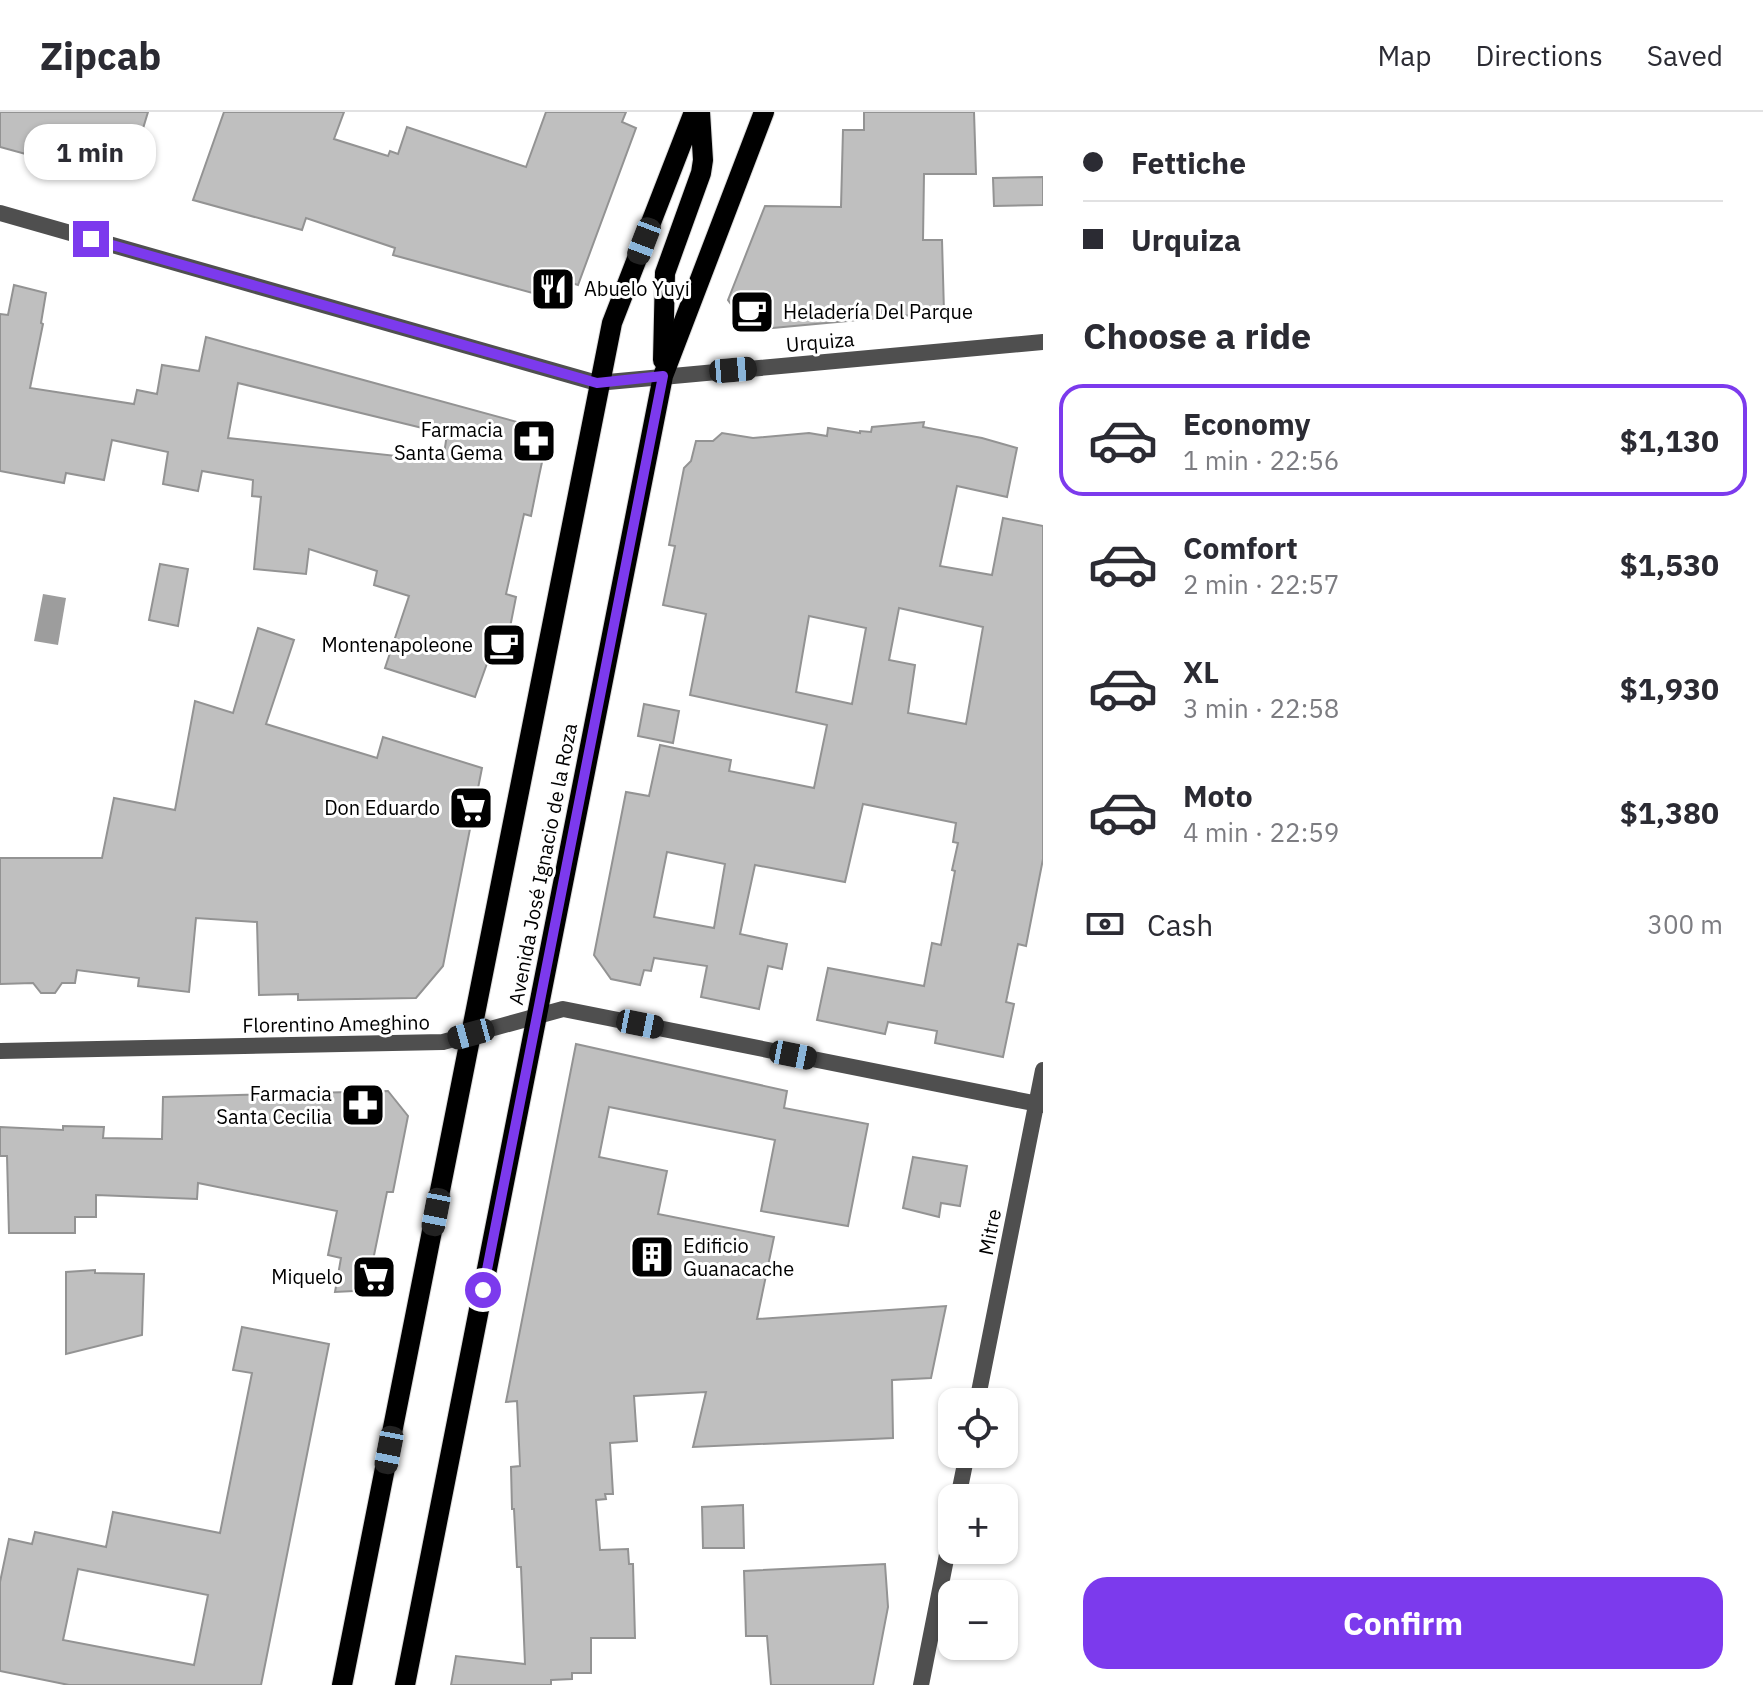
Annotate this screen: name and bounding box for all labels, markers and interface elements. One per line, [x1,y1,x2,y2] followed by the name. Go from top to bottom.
[40,31,161,80] text: Zipcab
[1377,37,1431,74] text: Map
[1475,37,1603,74] text: Directions
[1647,37,1723,74] text: Saved
[25,123,157,179] callout: 1 min
[56,135,124,169] text: 1 min
[1131,143,1246,182] text: Fettiche
[624,214,664,268] car
[1131,220,1241,259] text: Urquiza
[73,221,109,257] route end
[529,265,577,313] restaurant icon: Abuelo Yuyi
[584,275,690,302] place label: Abuelo Yuyi
[728,288,776,336] cafe icon: Heladería Del Parque
[783,298,973,325] place label: Heladería Del Parque
[1083,312,1311,359] text: Choose a ride
[785,325,856,358] street label: Urquiza
[708,356,758,384] car
[1087,404,1159,476] icon: car
[1183,404,1311,443] text: Economy
[394,416,503,466] place label: Farmacia Santa Gema
[510,417,558,465] pharmacy icon: Farmacia Santa Gema
[1620,421,1719,460] text: $1,130
[1183,443,1339,477] text: 1 min · 22:56
[1087,528,1159,600] icon: car
[1183,528,1298,567] text: Comfort
[1620,545,1719,584] text: $1,530
[1183,567,1339,601] text: 2 min · 22:57
[480,621,528,669] cafe icon: Montenapoleone
[321,631,473,658] place label: Montenapoleone
[1087,652,1159,724] icon: car
[1183,652,1219,691] text: XL
[1620,669,1719,708] text: $1,930
[1183,691,1339,725] text: 3 min · 22:58
[502,720,583,1007] street label: Avenida José Ignacio de la Roza
[1087,776,1159,848] icon: car
[1183,776,1253,815] text: Moto
[447,784,495,832] supermarket icon: Don Eduardo
[1620,793,1719,832] text: $1,380
[324,794,440,821] place label: Don Eduardo
[1183,815,1339,849] text: 4 min · 22:59
[1083,902,1127,946] icon: cash
[1147,905,1213,944] text: Cash
[1647,907,1723,941] text: 300 m
[242,1008,430,1039] street label: Florentino Ameghino
[614,1008,666,1040] car
[445,1016,497,1052] car
[767,1039,819,1071] car
[216,1080,332,1130] place label: Farmacia Santa Cecilia
[339,1081,387,1129] pharmacy icon: Farmacia Santa Cecilia
[420,1186,452,1238] car
[972,1206,1007,1257] street label: Mitre
[683,1232,794,1282] place label: Edificio Guanacache
[628,1233,676,1281] building icon: Edificio Guanacache
[350,1253,398,1301] supermarket icon: Miquelo
[271,1263,343,1290] place label: Miquelo
[465,1272,501,1308] route start
[938,1388,1018,1660] map controls
[938,1388,1018,1468] button: locate
[373,1424,405,1476] car
[938,1484,1018,1564] button: +
[1083,1577,1723,1669] button: Confirm
[938,1580,1018,1660] button: −

